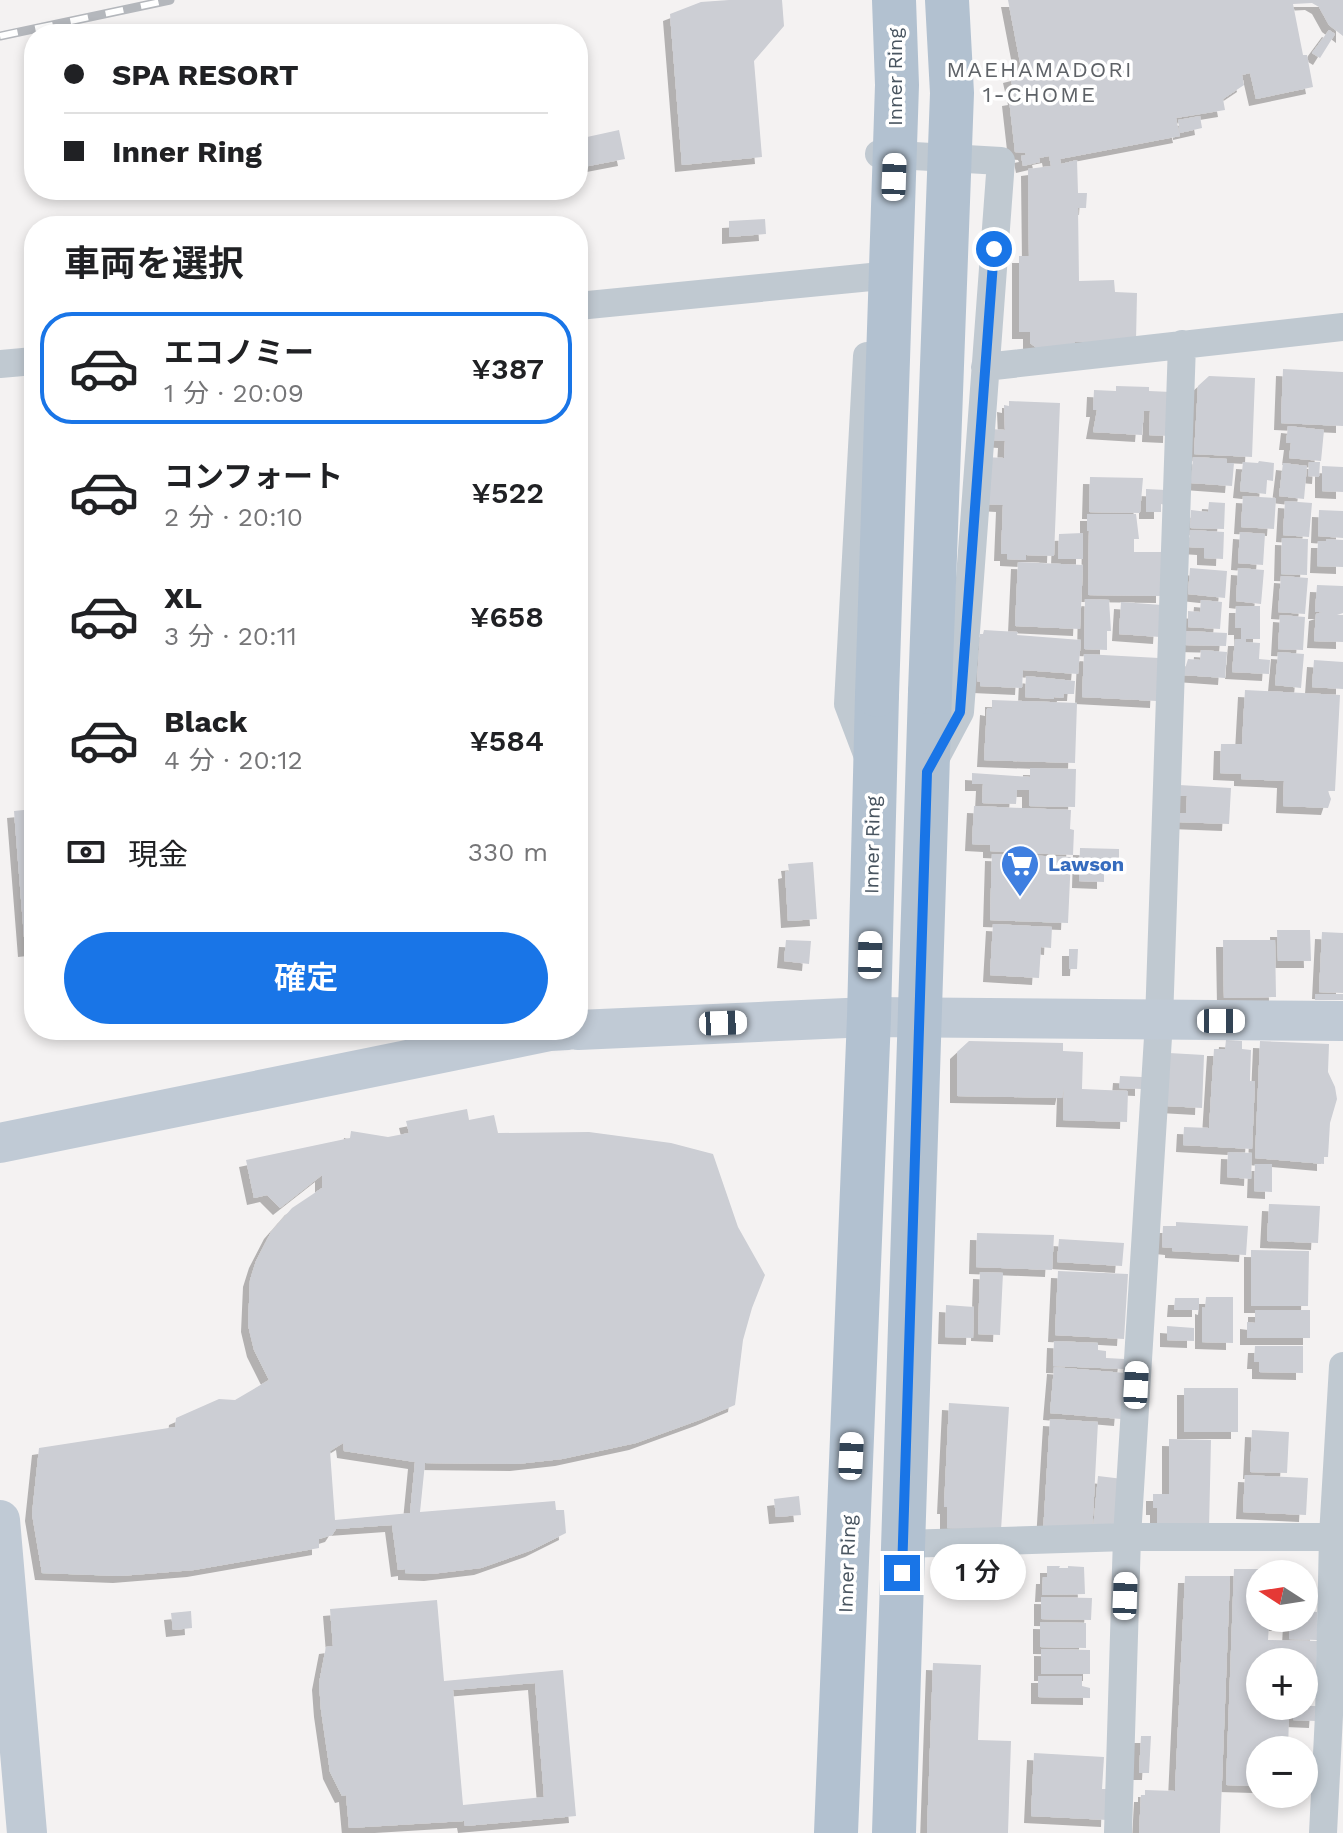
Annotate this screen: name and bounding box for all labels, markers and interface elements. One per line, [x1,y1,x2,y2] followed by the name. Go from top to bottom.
[883,28,907,126] street label: Inner Ring
[112,57,299,92] text: SPA RESORT
[947,57,1133,107] district label: MAEHAMADORI 1-CHOME
[112,134,262,169] text: Inner Ring
[881,153,907,201] car
[976,231,1012,267] route start
[64,243,244,285] text: 車両を選択
[68,332,140,404] icon: car
[164,335,314,370] text: エコノミー
[472,351,544,386] text: ¥387
[164,378,304,408] text: 1 分 · 20:09
[68,456,140,528] icon: car
[164,459,343,494] text: コンフォート
[472,475,544,510] text: ¥522
[164,502,303,532] text: 2 分 · 20:10
[68,580,140,652] icon: car
[164,580,202,615] text: XL
[470,599,544,634] text: ¥658
[164,621,297,651] text: 3 分 · 20:11
[68,704,140,776] icon: car
[164,704,248,739] text: Black
[469,723,544,758] text: ¥584
[164,745,303,775] text: 4 分 · 20:12
[859,795,885,894] street label: Inner Ring
[64,830,108,874] icon: cash
[128,837,188,872] text: 現金
[468,837,548,867] text: 330 m
[999,843,1041,898] supermarket icon: Lawson
[1048,852,1124,876] place label: Lawson
[858,931,882,979] car
[64,932,548,1024] button: 確定
[1197,1009,1245,1033] car
[699,1010,747,1036] car
[1123,1360,1149,1410] car
[838,1431,864,1481] car
[833,1514,861,1613] street label: Inner Ring
[930,1545,1026,1601] callout: 1 分
[884,1555,920,1591] route end
[956,1557,1000,1587] text: 1 分
[1246,1560,1318,1632] north arrow
[1246,1560,1318,1808] map controls
[1112,1572,1138,1620] car
[1246,1648,1318,1720] button: +
[1246,1736,1318,1808] button: −

